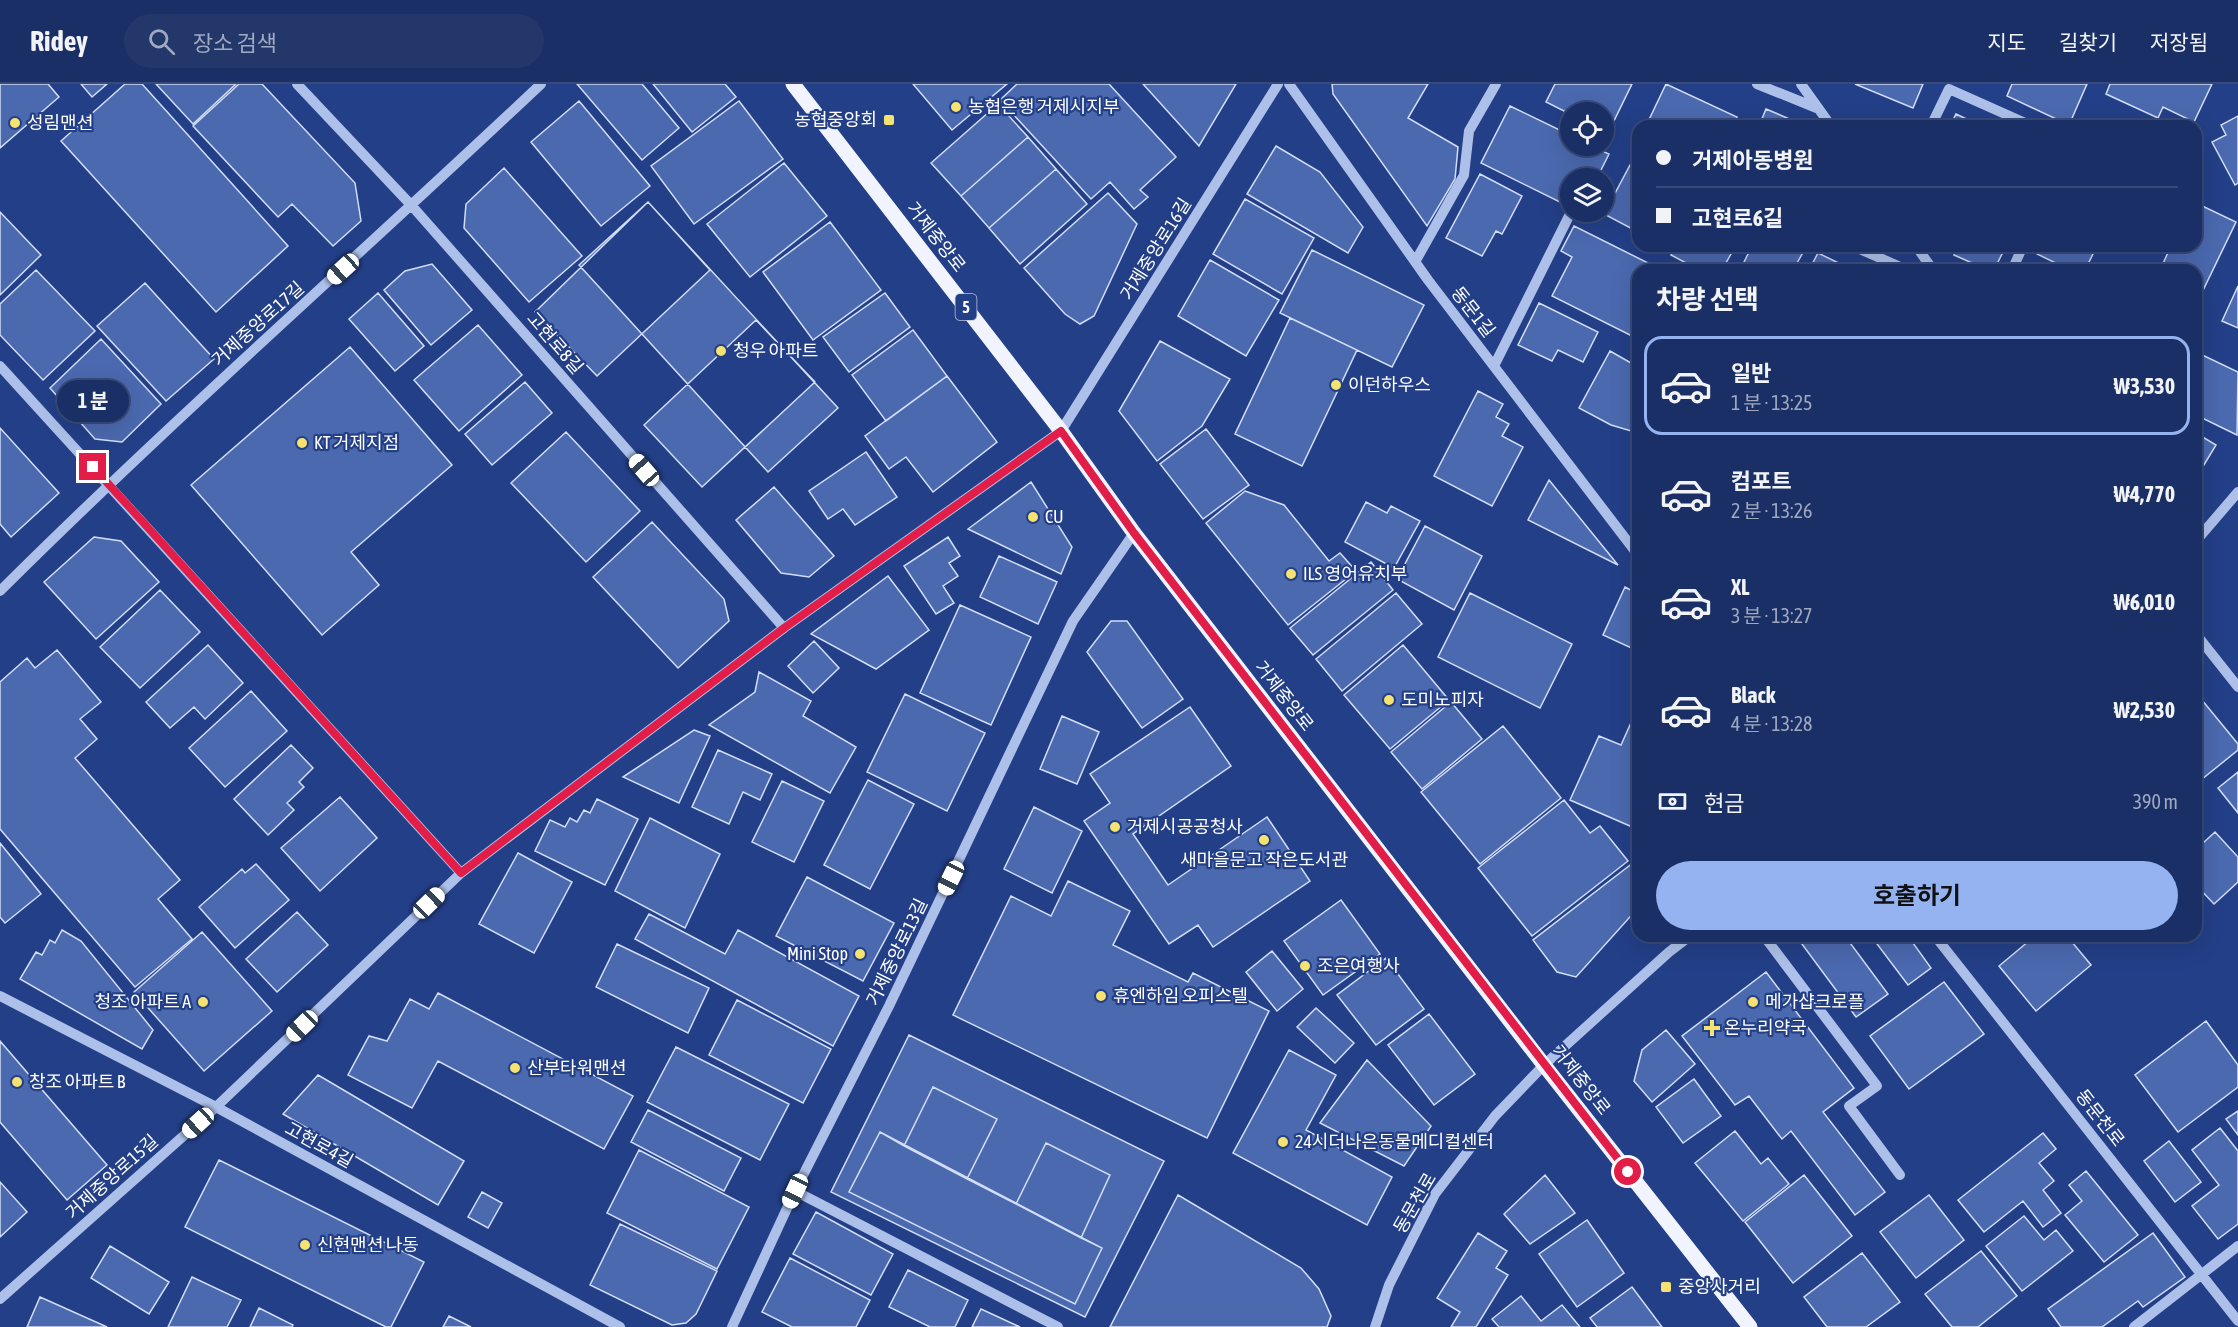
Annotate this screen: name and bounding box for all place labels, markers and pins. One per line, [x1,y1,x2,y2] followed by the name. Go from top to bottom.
[968,96,1120,117] place label: 농협은행 거제시지부
[949,100,963,114] marker: 농협은행 거제시지부
[794,109,877,130] place label: 농협중앙회
[27,112,93,133] place label: 성림맨션
[882,113,896,127] marker: 농협중앙회
[8,116,22,130] marker: 성림맨션
[733,340,818,361] place label: 청우 아파트
[714,344,728,358] marker: 청우 아파트
[1348,374,1431,395] place label: 이던하우스
[1329,378,1343,392] marker: 이던하우스
[314,432,399,453] place label: KT 거제지점
[295,436,309,450] marker: KT 거제지점
[1045,506,1064,527] place label: CU
[1026,510,1040,524] marker: CU
[1303,563,1407,584] place label: ILS 영어유치부
[1284,567,1298,581] marker: ILS 영어유치부
[1401,689,1484,710] place label: 도미노피자
[1382,693,1396,707] marker: 도미노피자
[1127,816,1243,837] place label: 거제시공공청사
[1108,820,1122,834] marker: 거제시공공청사
[1257,833,1271,847] marker: 새마을문고 작은도서관
[1180,849,1348,870] place label: 새마을문고 작은도서관
[787,943,848,964] place label: Mini Stop
[853,947,867,961] marker: Mini Stop
[1317,955,1400,976] place label: 조은여행사
[1298,959,1312,973] marker: 조은여행사
[1113,985,1248,1006] place label: 휴엔하임 오피스텔
[1094,989,1108,1003] marker: 휴엔하임 오피스텔
[94,991,191,1012] place label: 청조 아파트 A
[1765,991,1864,1012] place label: 메가샵크로플
[196,995,210,1009] marker: 청조 아파트 A
[1746,995,1760,1009] marker: 메가샵크로플
[1724,1017,1807,1038] place label: 온누리약국
[1705,1021,1719,1035] marker: 온누리약국
[527,1057,626,1078] place label: 산부타워맨션
[508,1061,522,1075] marker: 산부타워맨션
[29,1071,126,1092] place label: 창조 아파트 B
[10,1075,24,1089] marker: 창조 아파트 B
[1295,1131,1494,1152] place label: 24시더나은동물메디컬센터
[1276,1135,1290,1149] marker: 24시더나은동물메디컬센터
[317,1234,419,1255] place label: 신현맨션 나동
[298,1238,312,1252] marker: 신현맨션 나동
[1678,1276,1761,1297] place label: 중앙사거리
[1659,1280,1673,1294] marker: 중앙사거리

